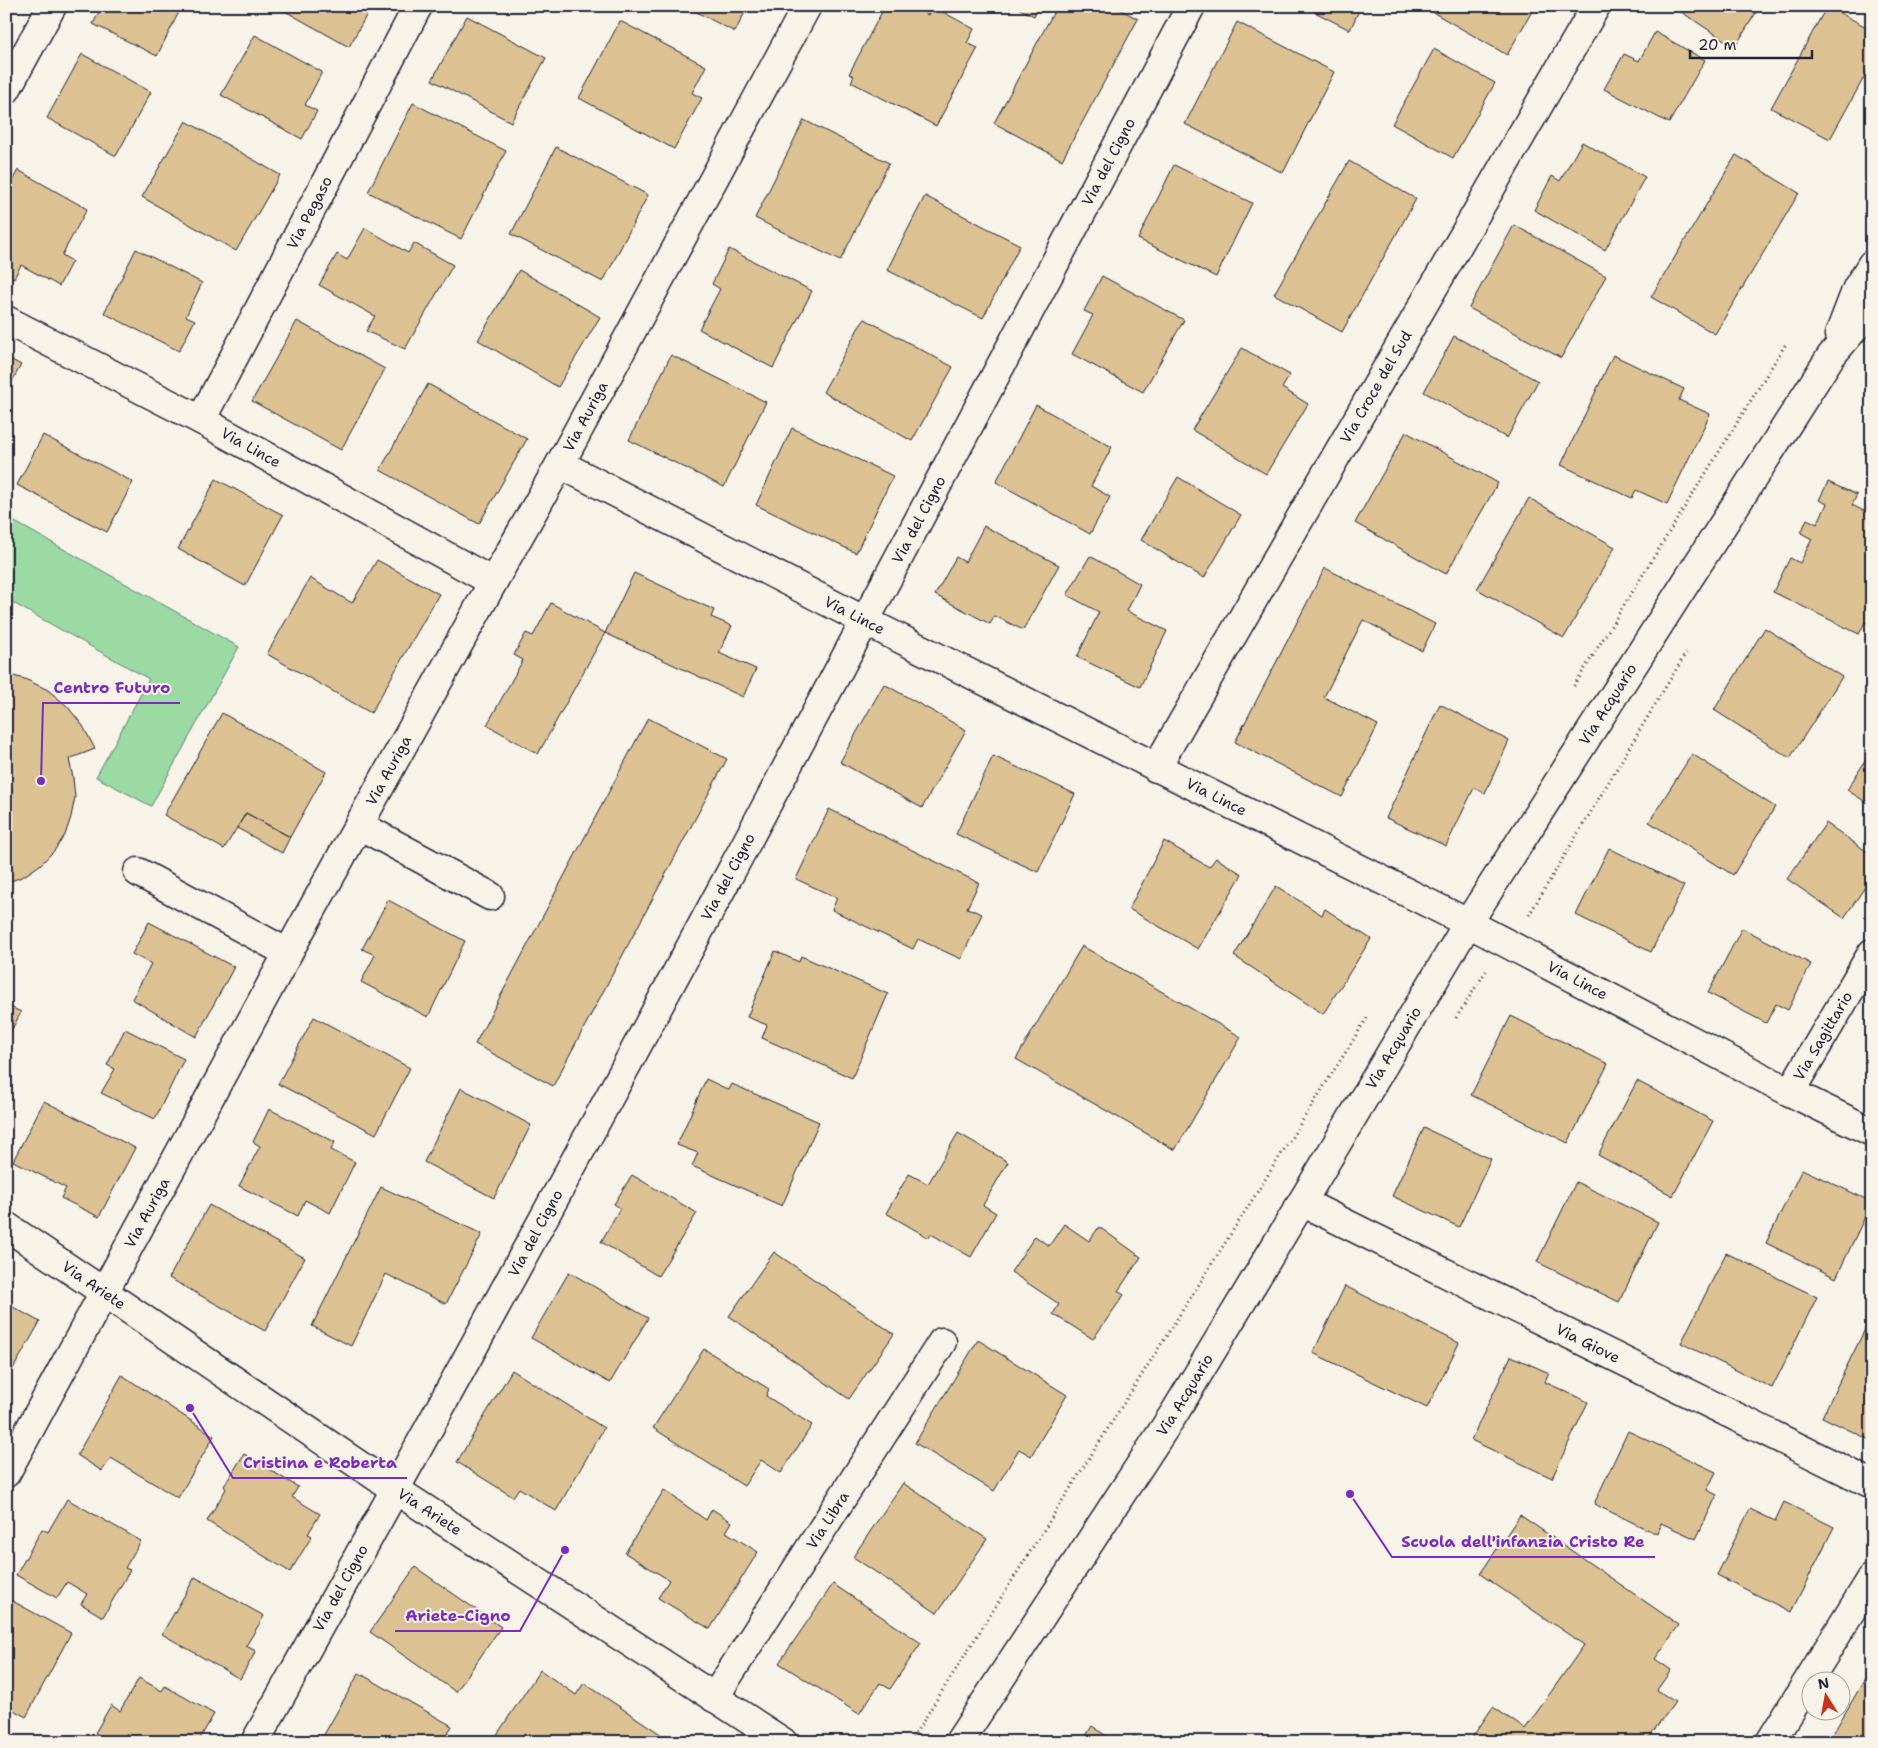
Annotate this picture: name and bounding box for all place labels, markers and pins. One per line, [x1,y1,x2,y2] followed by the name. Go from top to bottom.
[43,672,180,703] callout: Centro Futuro
[233,1447,407,1478] callout: Cristina e Roberta
[1392,1526,1655,1557] callout: Scuola dell'infanzia Cristo Re
[395,1600,520,1631] callout: Ariete-Cigno

